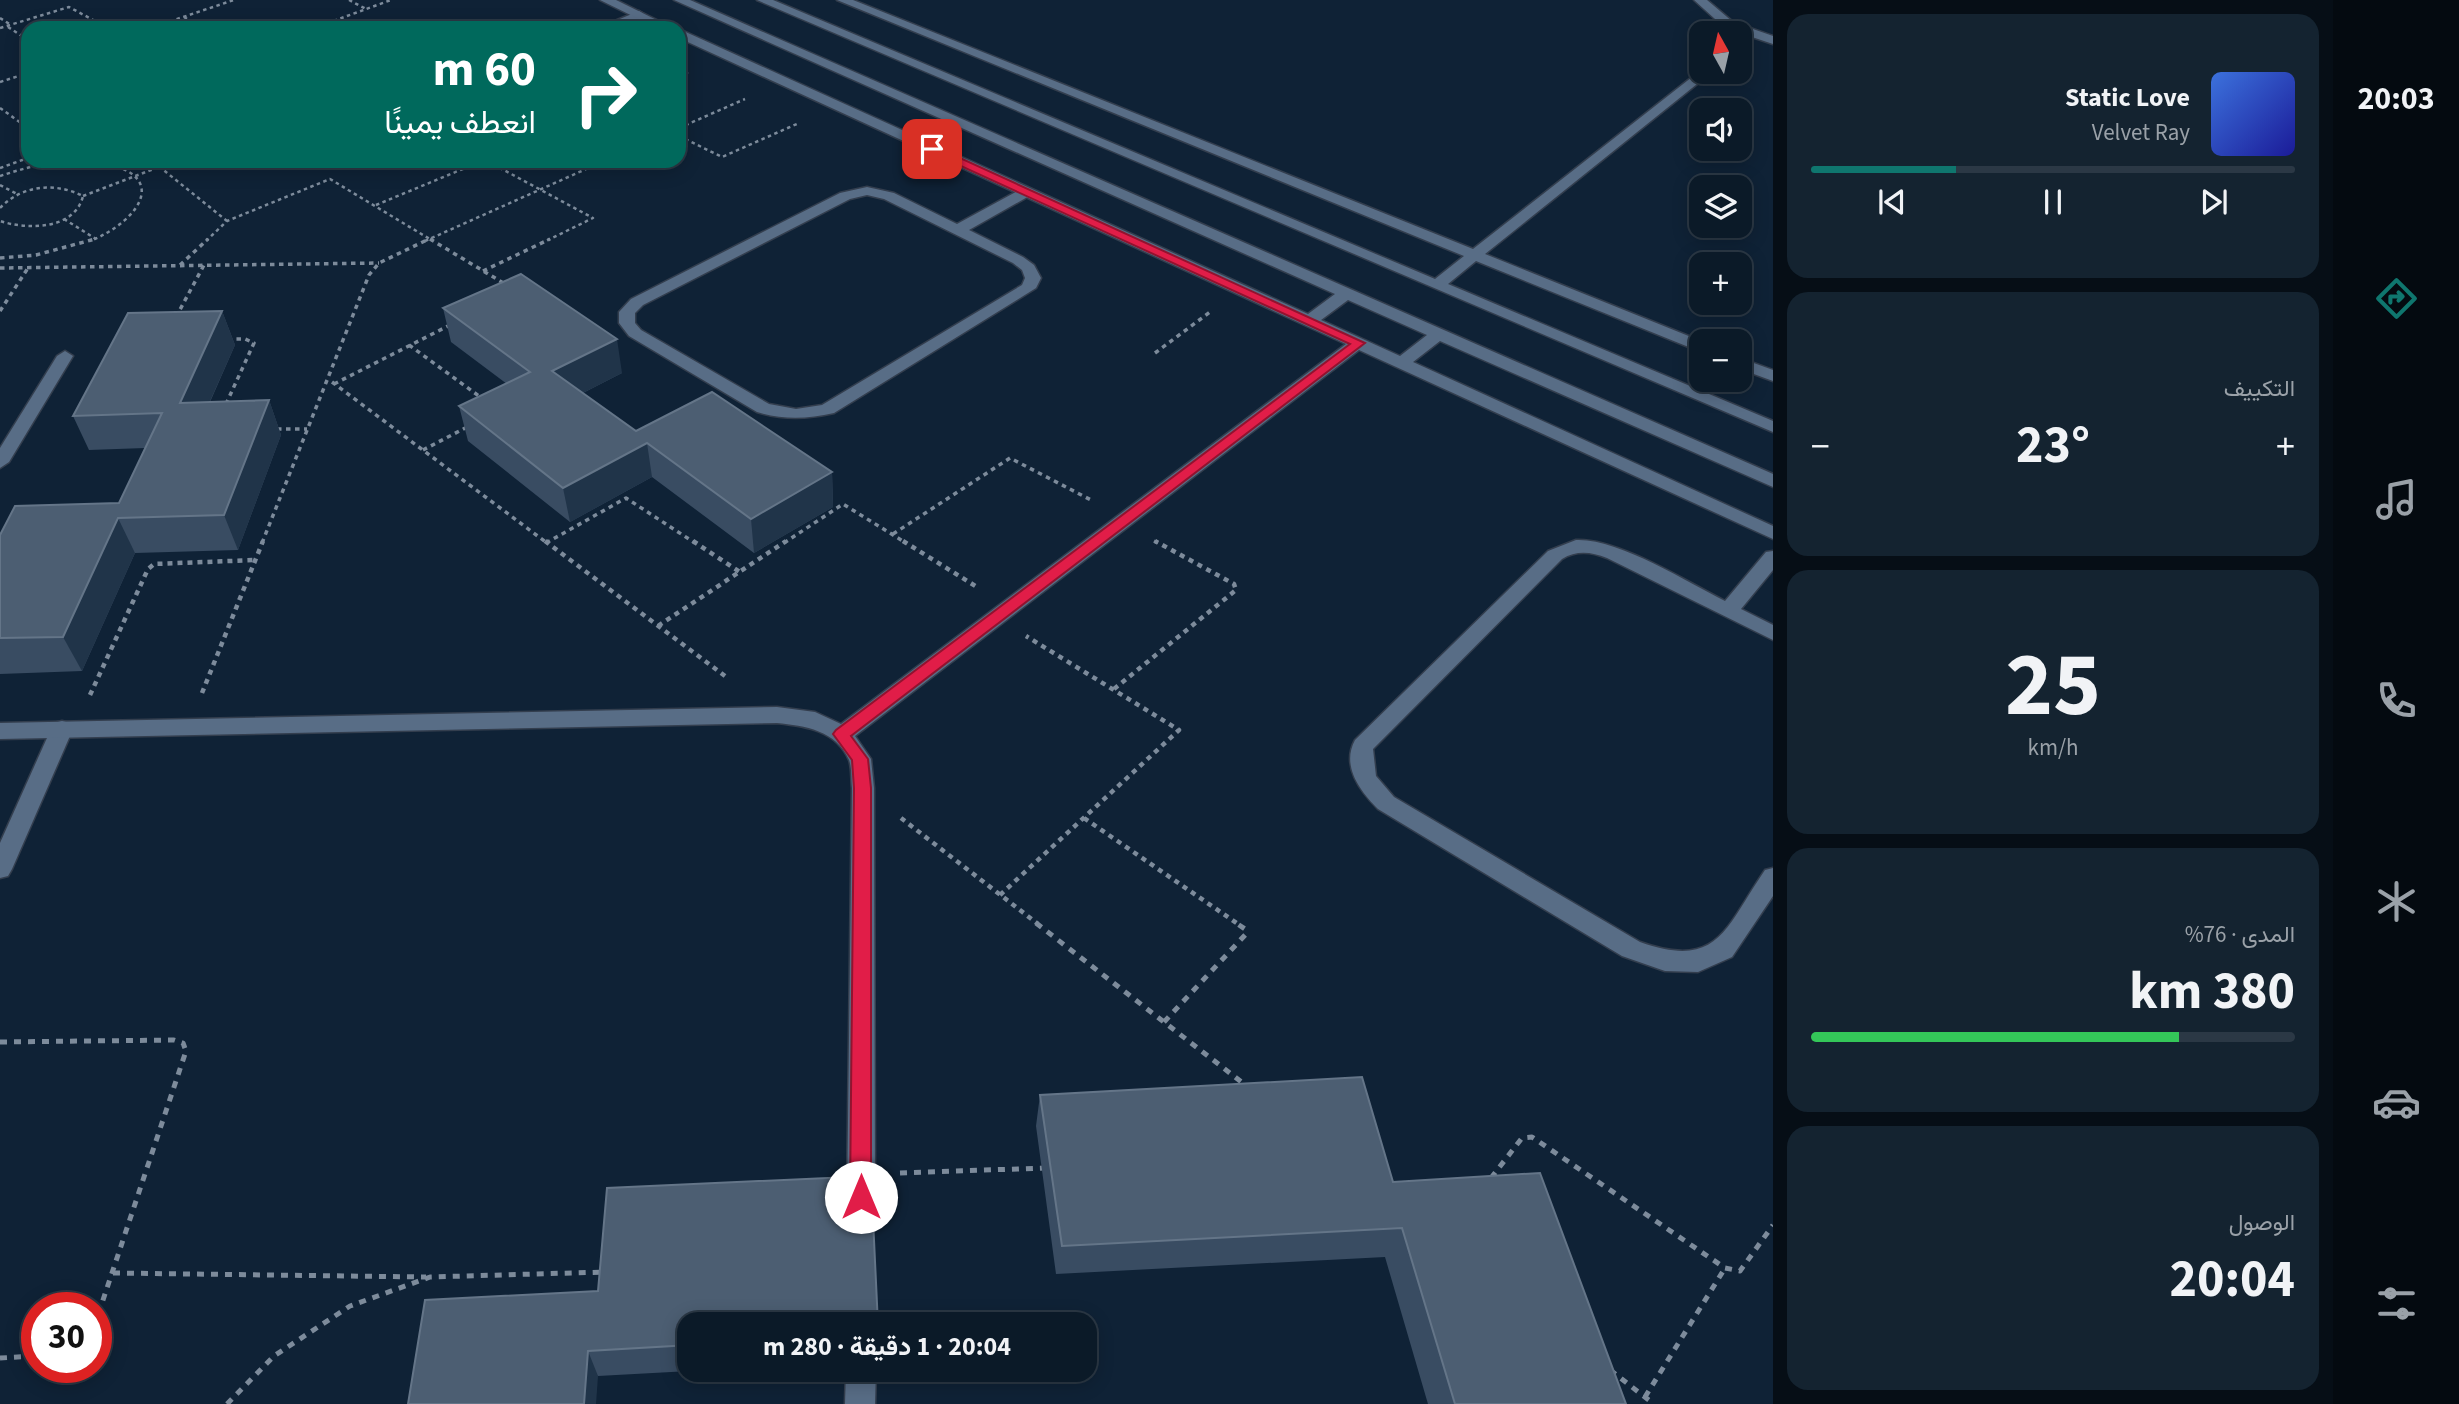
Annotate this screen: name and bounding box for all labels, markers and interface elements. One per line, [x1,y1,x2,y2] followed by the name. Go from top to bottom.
[1689,21,1752,84] north arrow
[1689,21,1752,392] map controls
[432,35,536,105] text: 60 m
[560,49,651,140] icon: right
[2357,76,2435,122] text: 20:03
[2065,79,2190,116] text: Static Love
[1689,98,1752,161] button: sound
[384,100,536,146] text: انعطف يمينًا
[2092,116,2190,149] text: Velvet Ray
[902,119,962,179] pin
[913,130,951,168] icon: arrive
[1689,175,1752,238] button: layers
[1873,183,1911,221] icon: previous
[2034,183,2072,221] icon: pause
[2195,183,2233,221] icon: next
[1689,252,1752,315] button: +
[2372,274,2421,323] icon: directions
[1689,329,1752,392] button: −
[2224,372,2295,405] text: التكييف
[2016,409,2090,483] text: 23°
[1811,420,1830,474] text: −
[2276,420,2295,474] text: +
[2372,475,2421,524] icon: music
[2005,621,2101,750] text: 25
[2372,676,2421,725] icon: phone
[2028,731,2079,764] text: km/h
[2372,877,2421,926] icon: climate
[2185,918,2295,951] text: المدى · 76%
[2129,955,2295,1029] text: 380 km
[2372,1078,2421,1127] icon: car
[824,1160,898,1234] position arrow
[2229,1206,2295,1239] text: الوصول
[2170,1243,2295,1317] text: 20:04
[2372,1279,2421,1328] icon: filters
[21,1292,112,1383] speed limit sign: 30
[763,1328,1011,1365] text: 20:04 · 1 دقيقة · 280 m

